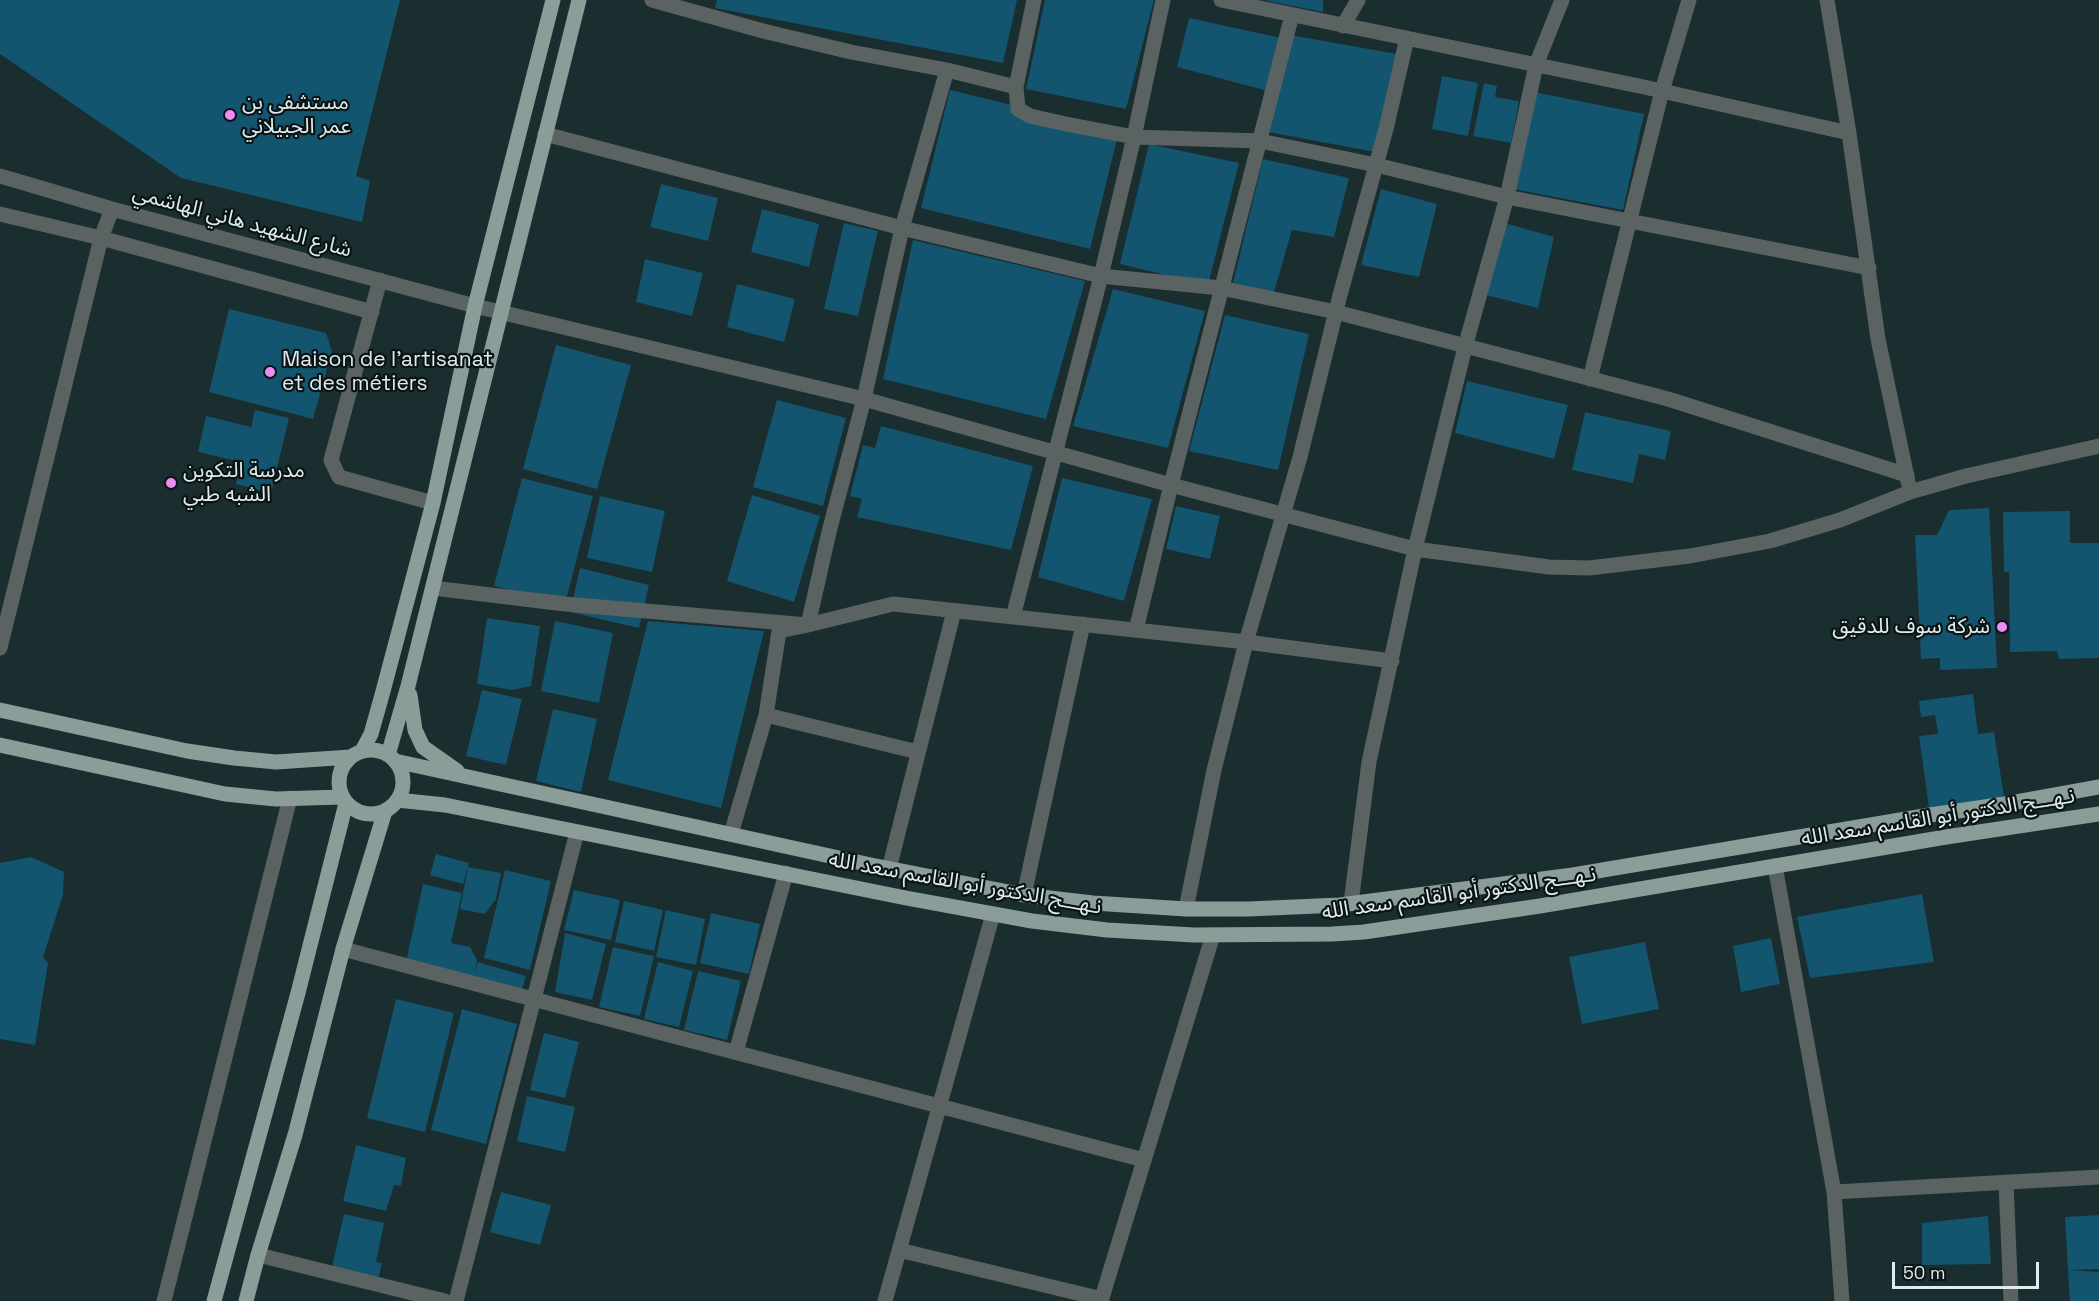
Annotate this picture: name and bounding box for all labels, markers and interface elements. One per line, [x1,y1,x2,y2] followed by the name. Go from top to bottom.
[242,90,351,140] place label: مستشفى بن عمر الجبيلاني
[223,108,237,122] marker: مستشفى بن عمر الجبيلاني
[130,181,354,263] street label: شارع الشهيد هاني الهاشمي
[282,347,493,397] place label: Maison de l'artisanat et des métiers
[263,365,277,379] marker: Maison de l'artisanat et des métiers
[183,458,305,508] place label: مدرسة التكوين الشبه طبي
[164,476,178,490] marker: مدرسة التكوين الشبه طبي
[1832,614,1990,640] place label: شركة سوف للدقيق
[1995,620,2009,634] marker: شركة سوف للدقيق
[1799,784,2077,852] street label: نـهـــج الدكتور أبو القاسم سعد الله
[827,848,1103,920] street label: نـهـــج الدكتور أبو القاسم سعد الله
[1320,862,1598,926] street label: نـهـــج الدكتور أبو القاسم سعد الله
[1895,1250,2042,1288] scale bar
[1903,1261,1945,1284] text: 50 m

